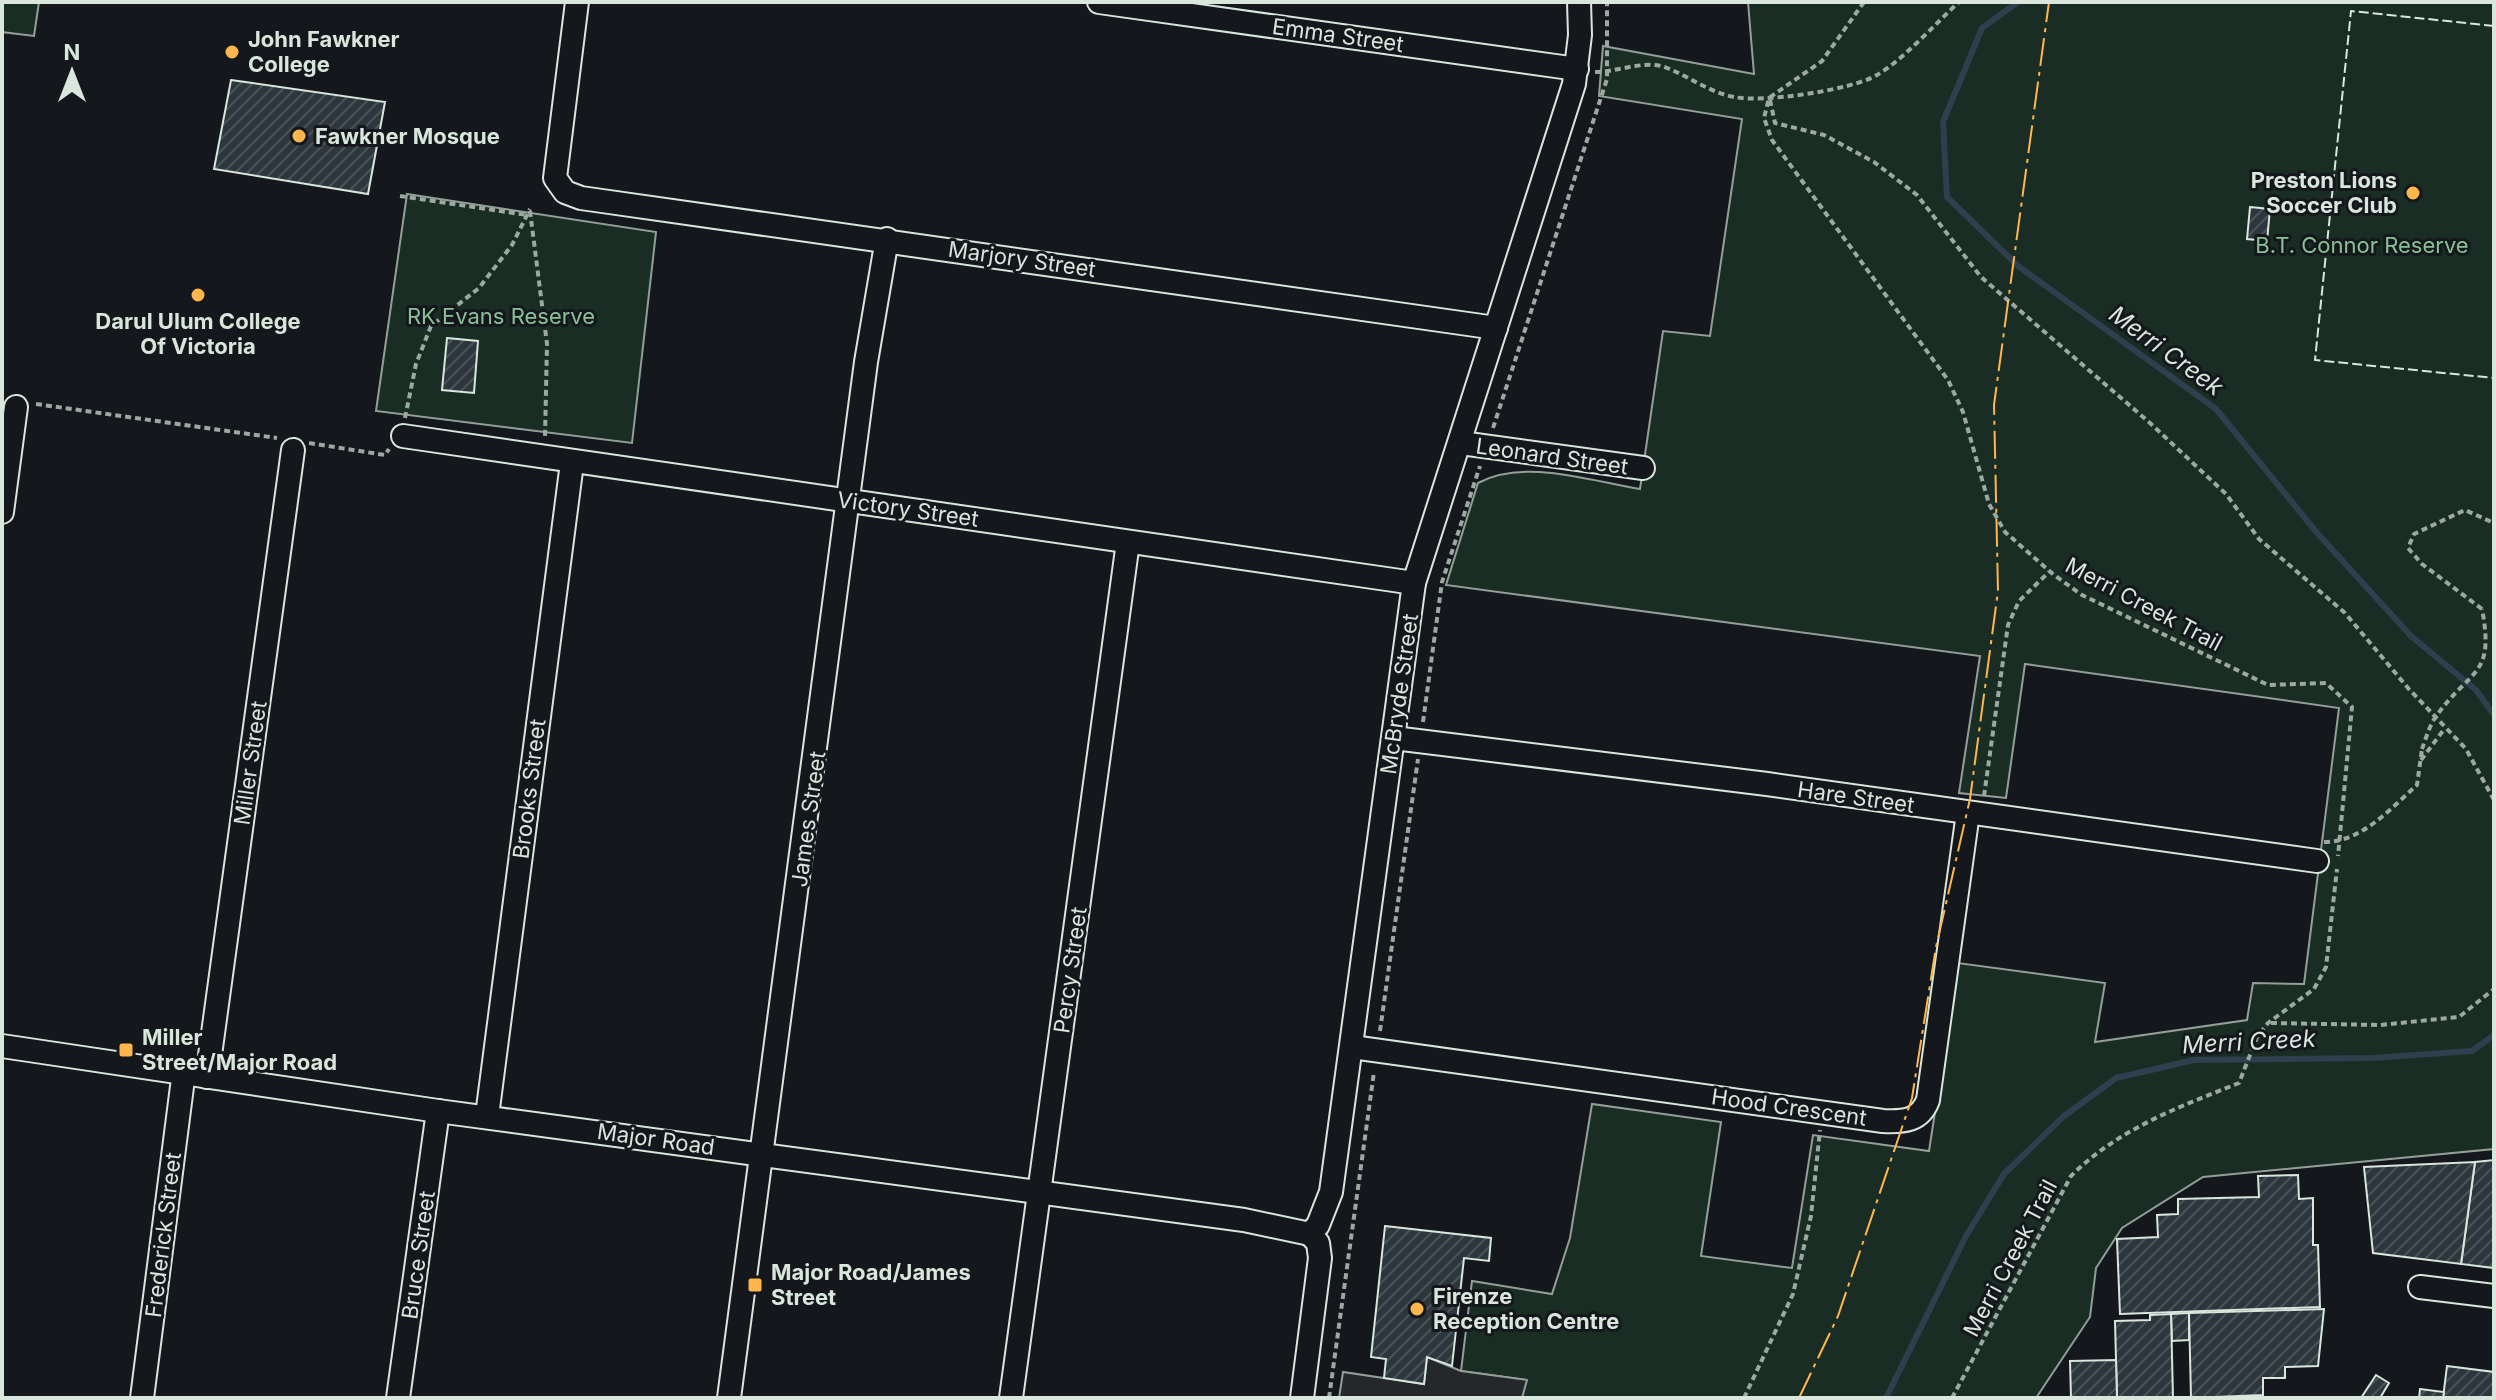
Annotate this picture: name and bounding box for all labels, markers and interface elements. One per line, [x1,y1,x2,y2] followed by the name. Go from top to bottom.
[1271,13,1405,57] street label: Emma Street
[248,26,400,77] place label: John Fawkner College
[32,32,112,112] north arrow
[64,39,80,65] text: N
[223,43,241,61] marker: John Fawkner College
[315,123,500,149] place label: Fawkner Mosque
[290,127,308,145] marker: Fawkner Mosque
[2251,167,2397,218] place label: Preston Lions Soccer Club
[2404,184,2422,202] marker: Preston Lions Soccer Club
[2255,232,2469,258] park label: B.T. Connor Reserve
[947,236,1097,282] street label: Marjory Street
[189,286,207,304] marker: Darul Ulum College Of Victoria
[2104,300,2230,402] water label: Merri Creek
[407,303,595,329] park label: RK Evans Reserve
[95,308,301,359] place label: Darul Ulum College Of Victoria
[1474,432,1630,480] street label: Leonard Street
[836,486,980,532] street label: Victory Street
[2061,552,2227,656] street label: Merri Creek Trail
[1375,612,1423,776] street label: McBryde Street
[228,699,272,827] street label: Miller Street
[508,718,550,860] street label: Brooks Street
[786,749,830,889] street label: James Street
[1796,776,1916,818] street label: Hare Street
[1048,905,1092,1035] street label: Percy Street
[2181,1023,2317,1059] water label: Merri Creek
[142,1024,337,1075] place label: Miller Street/Major Road
[117,1041,135,1059] marker: Miller Street/Major Road
[1710,1083,1868,1131] street label: Hood Crescent
[596,1118,716,1160] street label: Major Road
[140,1151,186,1319] street label: Frederick Street
[1958,1175,2062,1341] street label: Merri Creek Trail
[396,1189,440,1321] street label: Bruce Street
[771,1259,971,1310] place label: Major Road/James Street
[746,1276,764,1294] marker: Major Road/James Street
[1433,1283,1619,1334] place label: Firenze Reception Centre
[1408,1300,1426,1318] marker: Firenze Reception Centre

